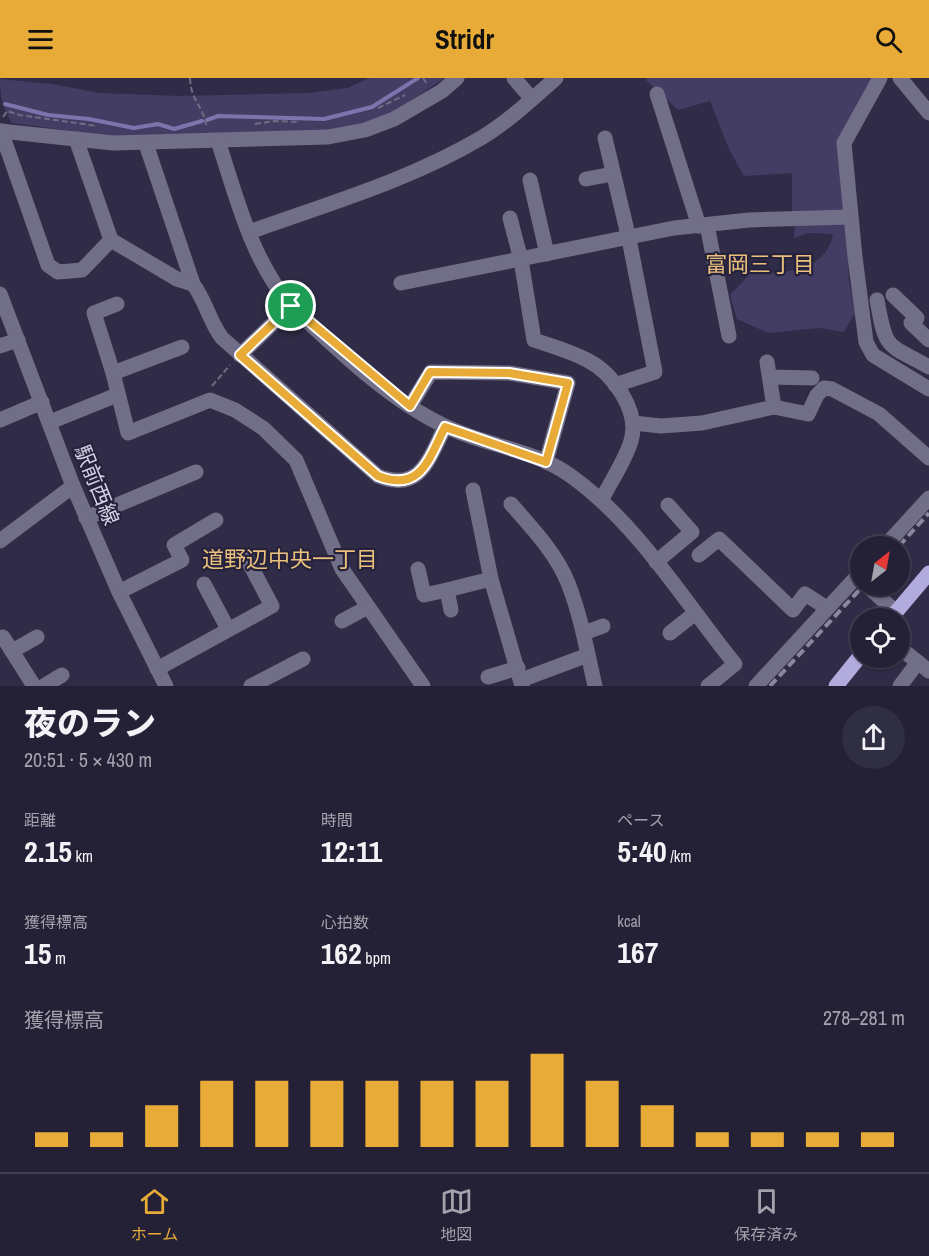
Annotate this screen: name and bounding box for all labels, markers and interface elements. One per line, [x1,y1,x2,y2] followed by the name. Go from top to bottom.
[435,21,494,57] text: Stridr
[24,23,57,56] icon: menu
[872,23,905,56] icon: search
[705,249,815,279] district label: 富岡三丁目
[265,280,316,331] pin
[274,289,307,322] icon: arrive
[68,441,126,529] street label: 駅前西線
[850,536,910,596] north arrow
[850,536,910,668] map controls
[202,544,378,574] district label: 道野辺中央一丁目
[850,608,910,668] button: locate
[24,701,156,745] text: 夜のラン
[842,706,905,769] button: share
[24,746,152,773] text: 20:51 · 5 × 430 m
[24,809,56,831] text: 距離
[321,809,353,831] text: 時間
[617,809,665,831] text: ペース
[24,831,72,871] text: 2.15
[321,831,382,871] text: 12:11
[617,831,667,871] text: 5:40
[72,845,93,867] text: km
[667,845,691,867] text: /km
[617,910,641,932] text: kcal
[24,911,88,933] text: 獲得標高
[321,911,369,933] text: 心拍数
[617,932,658,972] text: 167
[24,933,51,973] text: 15
[321,933,362,973] text: 162
[51,947,66,969] text: m
[362,947,391,969] text: bpm
[823,1004,905,1031] text: 278–281 m
[24,1006,104,1033] text: 獲得標高
[131,1185,178,1245] tab: ホーム
[440,1185,473,1245] tab: 地図
[734,1185,798,1245] tab: 保存済み

